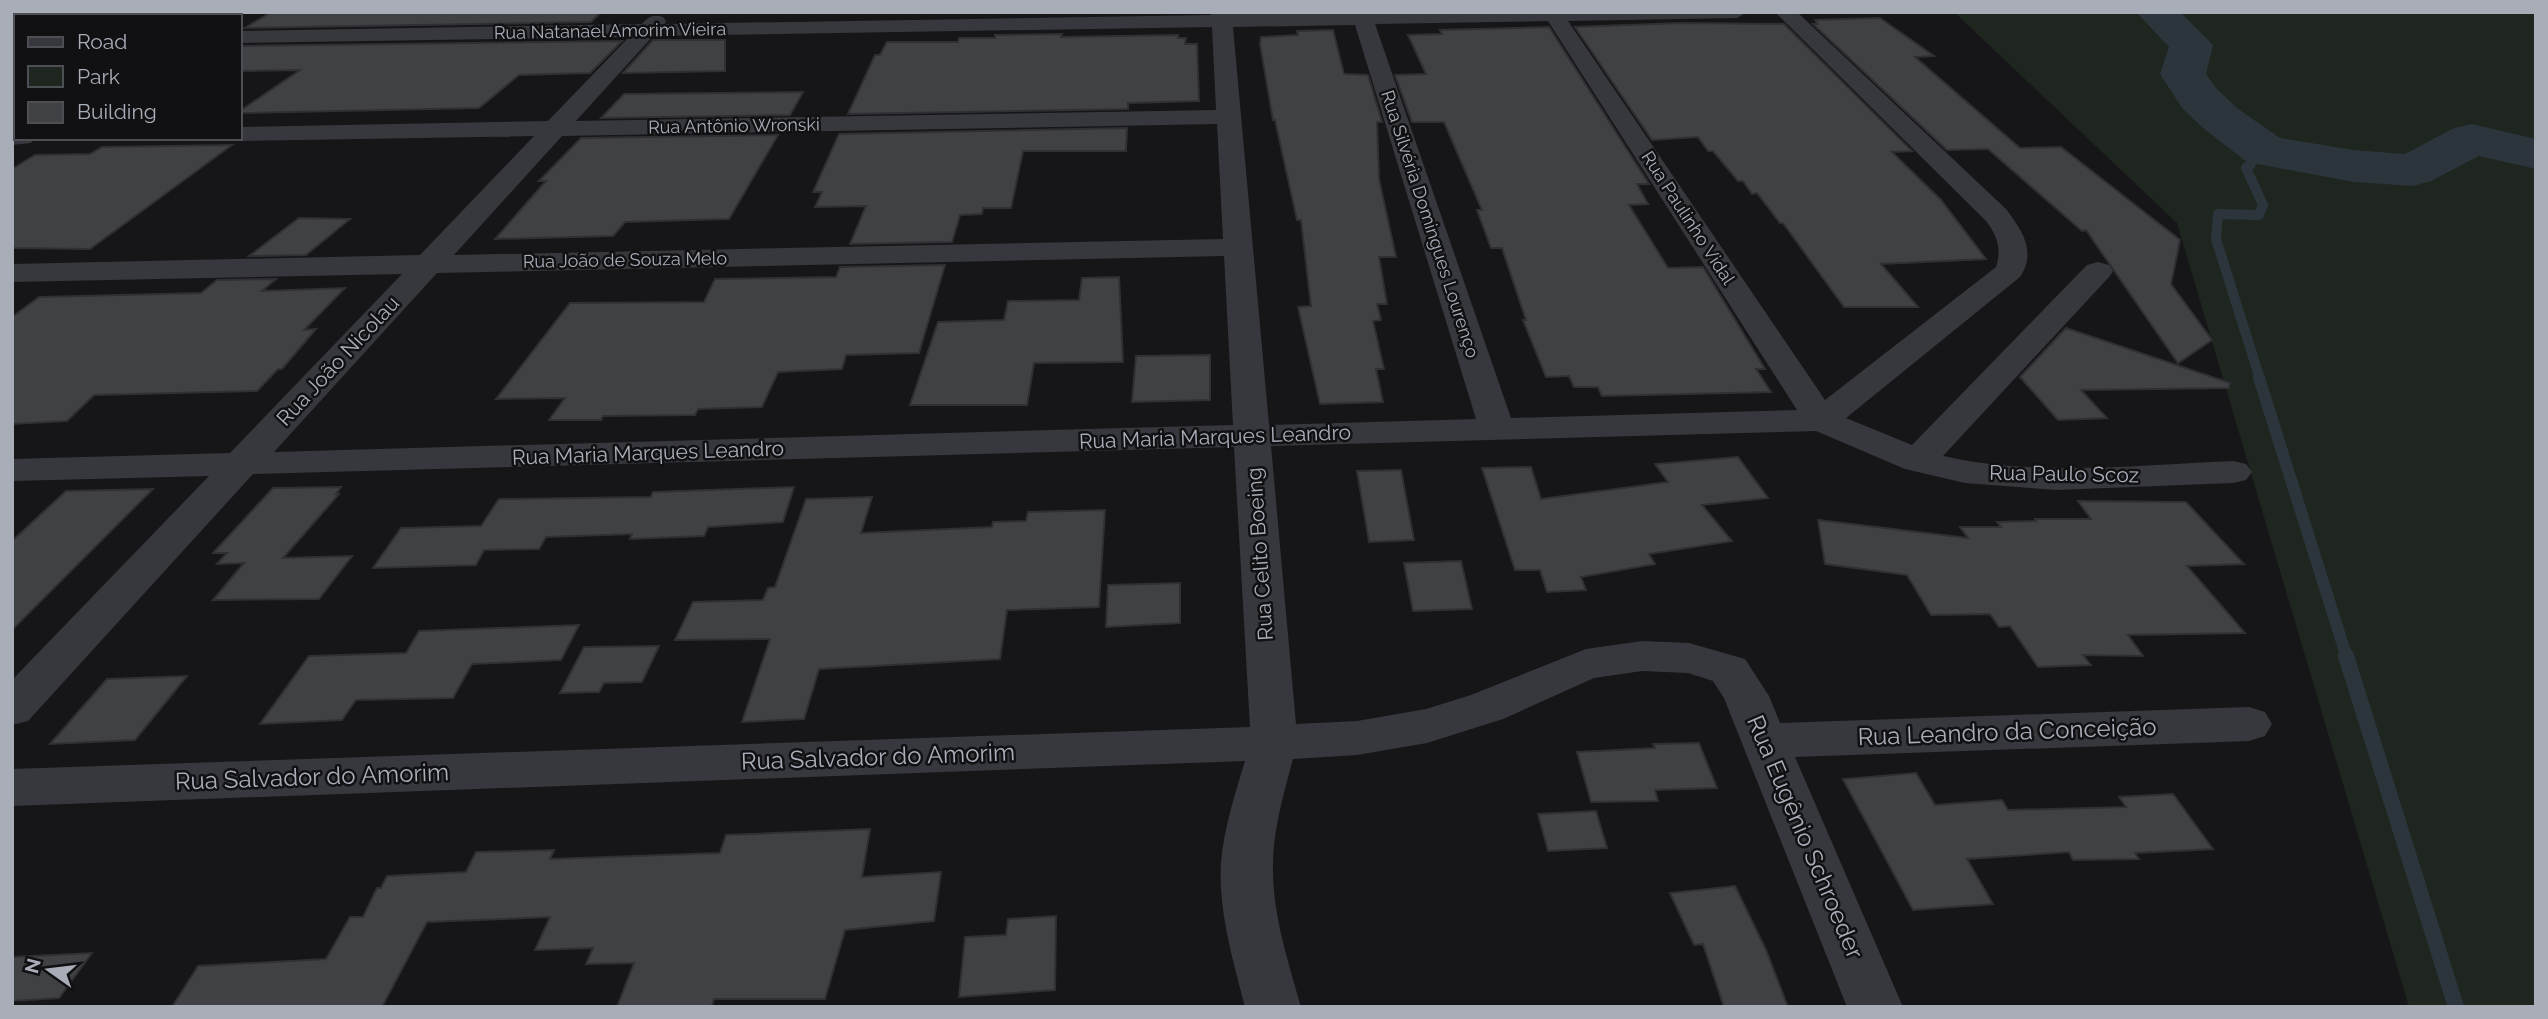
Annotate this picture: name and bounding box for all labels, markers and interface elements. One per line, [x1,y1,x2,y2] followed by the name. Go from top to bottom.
[14,14,242,140] legend
[494,18,726,43] street label: Rua Natanael Amorim Vieira
[77,29,127,54] text: Road
[77,64,120,89] text: Park
[1377,87,1484,361] street label: Rua Silvéria Domingues Lourenço
[77,99,157,124] text: Building
[648,114,820,137] street label: Rua Antônio Wronski
[1637,147,1739,288] street label: Rua Paulinho Vidal
[523,247,728,272] street label: Rua João de Souza Melo
[271,291,404,431] street label: Rua João Nicolau
[1079,419,1351,454] street label: Rua Maria Marques Leandro
[512,435,784,470] street label: Rua Maria Marques Leandro
[1989,460,2139,487] street label: Rua Paulo Scoz
[1241,467,1278,641] street label: Rua Celito Boeing
[1741,711,1870,963] street label: Rua Eugênio Schroeder
[1857,712,2157,751] street label: Rua Leandro da Conceição
[740,737,1016,776] street label: Rua Salvador do Amorim
[174,757,450,796] street label: Rua Salvador do Amorim
[14,935,84,1005] north arrow
[20,956,45,976] text: N

